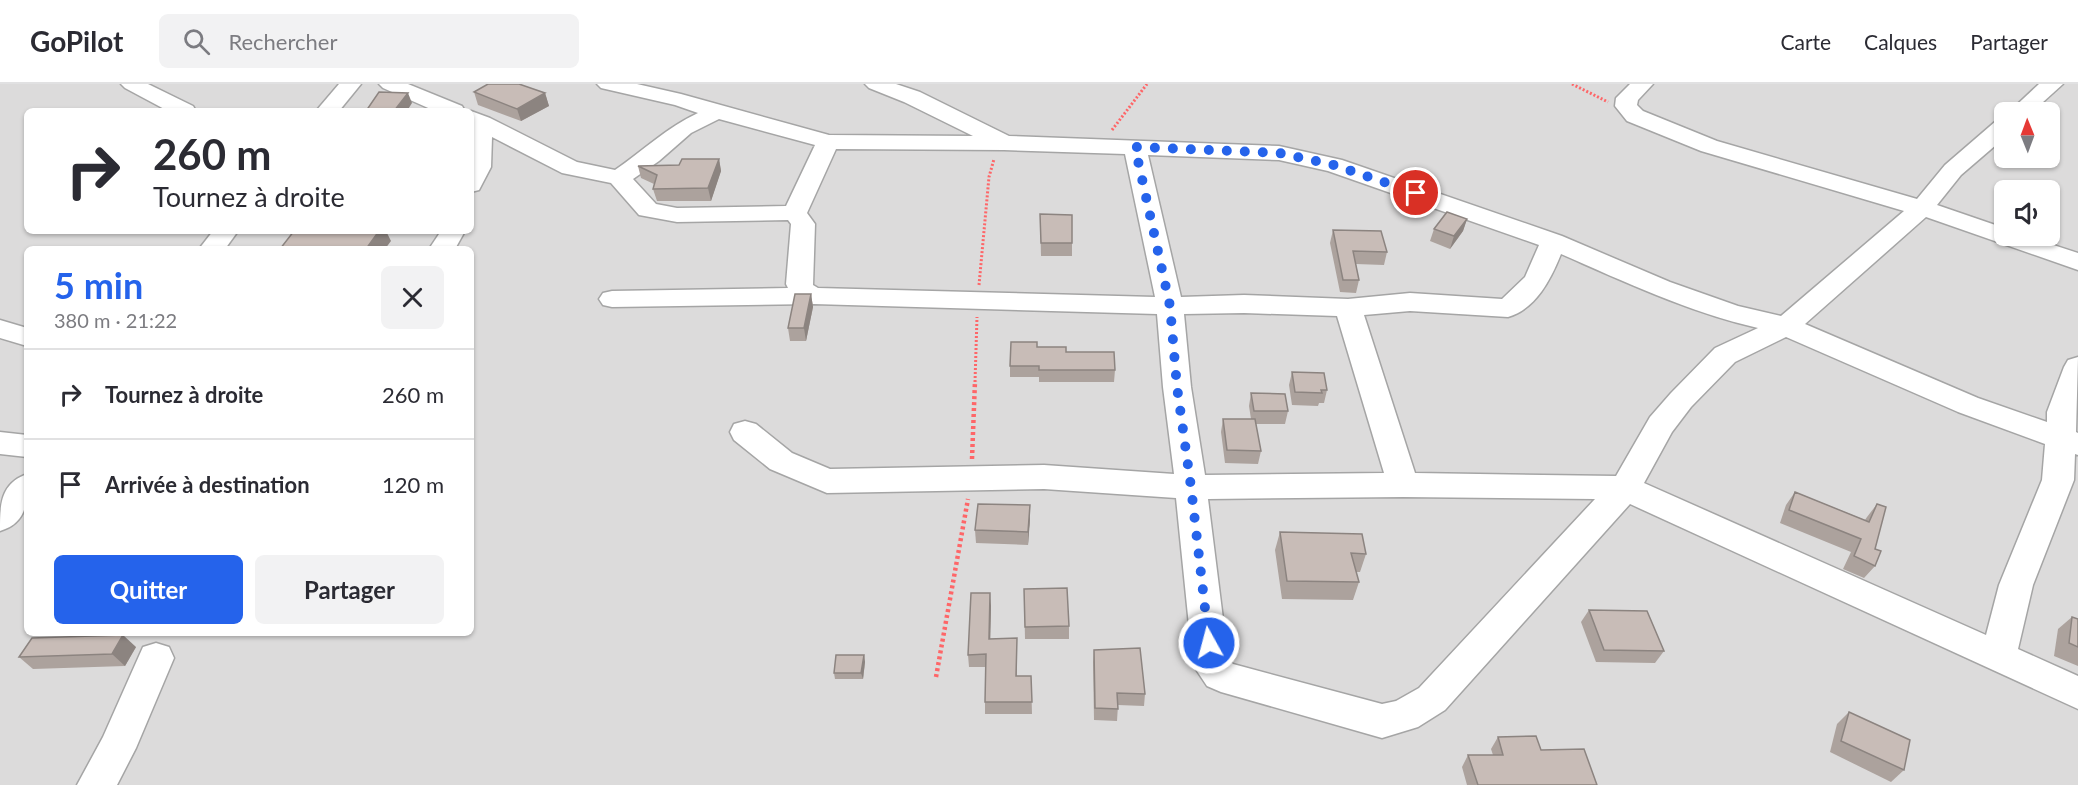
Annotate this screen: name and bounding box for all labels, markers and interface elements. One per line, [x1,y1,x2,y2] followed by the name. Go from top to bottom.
[159,14,579,68] search box
[30,24,123,58] text: GoPilot
[180,25,213,58] icon: search
[228,28,337,55] text: Rechercher
[1780,29,1831,54] text: Carte
[1864,29,1937,54] text: Calques
[1970,29,2048,54] text: Partager
[1994,102,2060,168] north arrow
[1994,102,2060,246] map controls
[153,129,271,179] text: 260 m
[54,132,132,210] icon: right
[1390,167,1441,218] pin
[1399,176,1432,209] icon: arrive
[153,180,345,213] text: Tournez à droite
[1994,180,2060,246] button: sound
[54,263,143,307] text: 5 min
[381,266,444,329] button: close
[54,308,177,332] text: 380 m · 21:22
[54,378,87,411] icon: right
[105,381,263,408] text: Tournez à droite
[382,381,444,408] text: 260 m
[54,468,87,501] icon: arrive
[105,471,310,498] text: Arrivée à destination
[382,471,444,498] text: 120 m
[54,555,243,624] button: Quitter
[255,555,444,624] button: Partager
[1177,611,1241,675] position arrow

